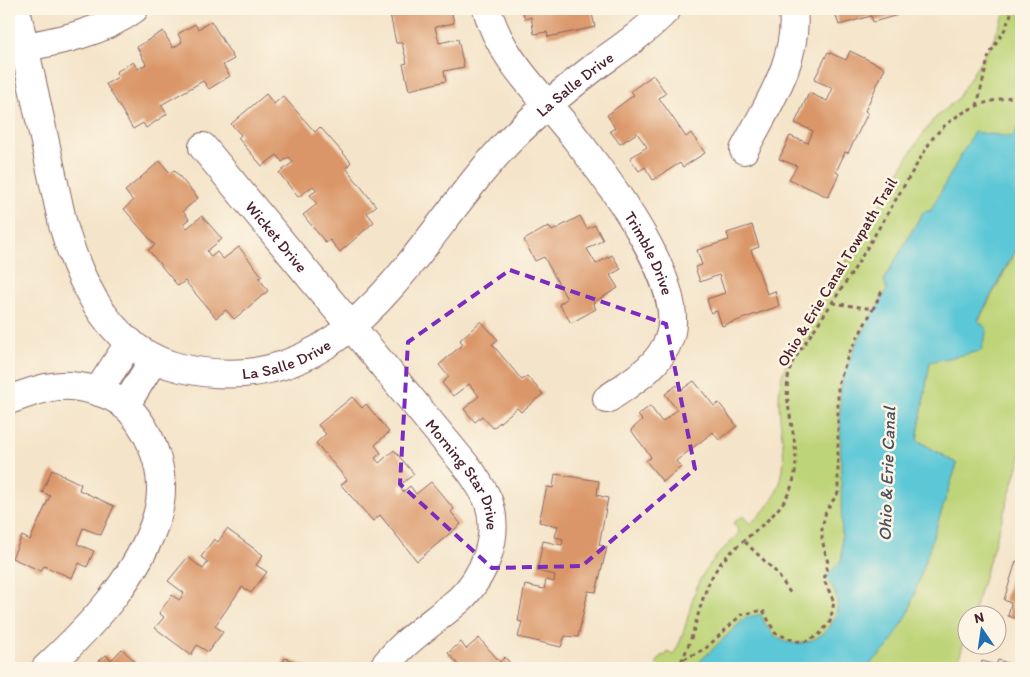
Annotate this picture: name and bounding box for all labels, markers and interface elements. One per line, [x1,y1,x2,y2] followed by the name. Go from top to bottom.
[532,47,617,120] street label: La Salle Drive
[773,174,901,370] street label: Ohio & Erie Canal Towpath Trail
[242,197,312,276] street label: Wicket Drive
[621,208,677,297] street label: Trimble Drive
[241,335,334,383] street label: La Salle Drive
[874,404,900,542] water label: Ohio & Erie Canal
[422,415,502,530] street label: Morning Star Drive
[958,604,1008,654] north arrow
[973,608,986,627] text: N

